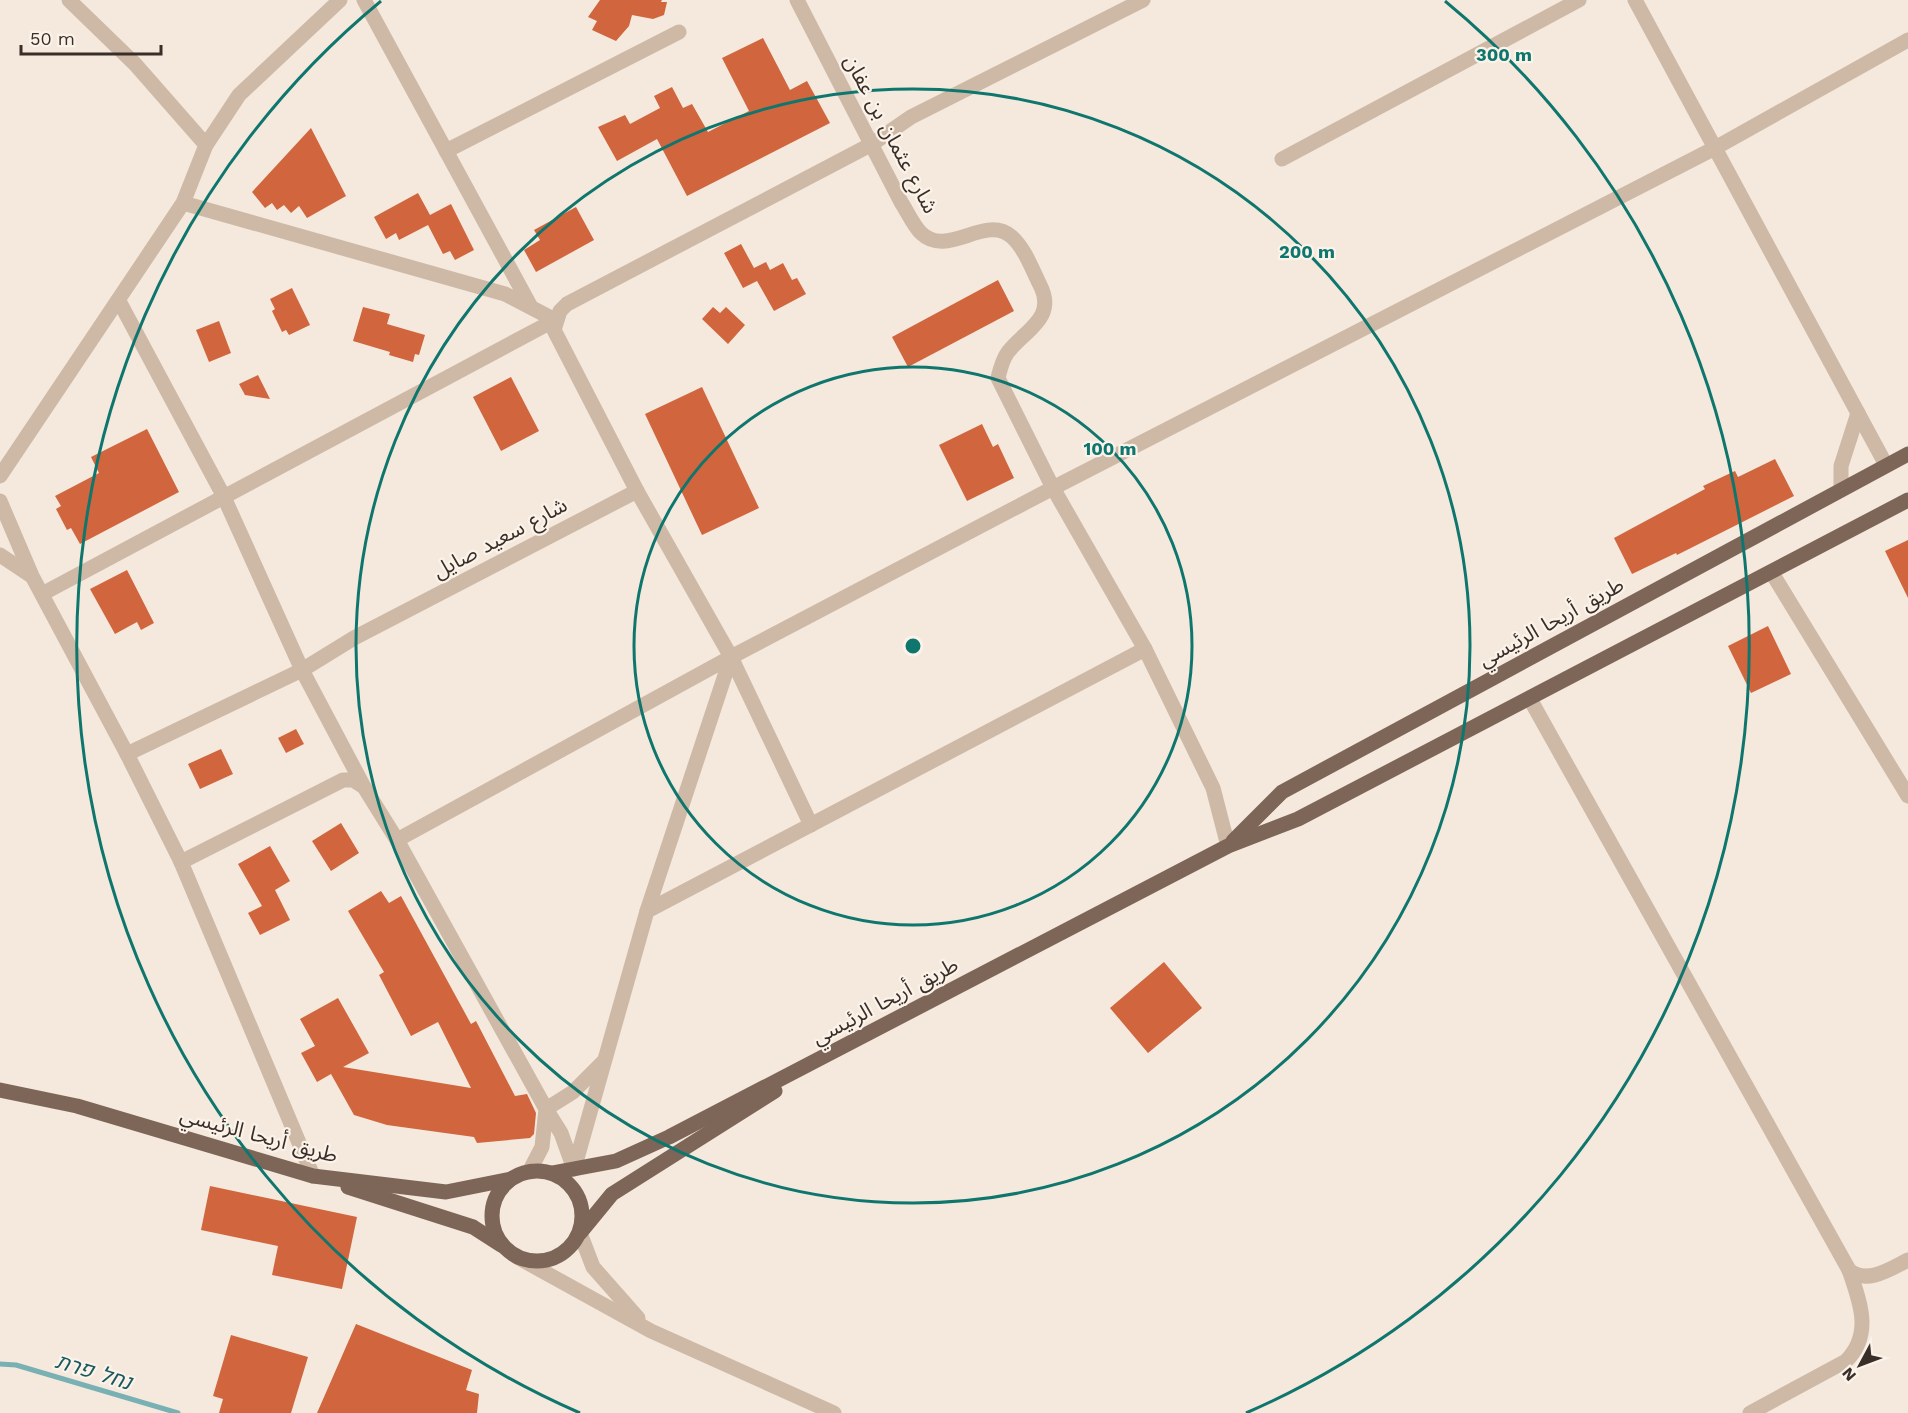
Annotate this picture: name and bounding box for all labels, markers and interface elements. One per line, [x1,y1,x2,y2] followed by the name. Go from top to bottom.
[21,18,160,56] scale bar
[30,28,75,49] text: 50 m
[1476,44,1532,65] text: 300 m
[836,50,944,219] street label: شارع عثمان بن عفان
[1279,241,1335,262] text: 200 m
[1083,438,1137,459] text: 100 m
[428,492,573,586] street label: شارع سعيد صايل
[1474,571,1630,675] street label: طريق أريحا الرئيسي
[903,636,923,656] centre of rings
[807,951,964,1053] street label: طريق أريحا الرئيسي
[177,1101,341,1171] street label: طريق أريحا الرئيسي
[1830,1335,1890,1395] north arrow
[53,1348,137,1395] water label: נחל פרת
[1838,1364,1860,1385] text: N

